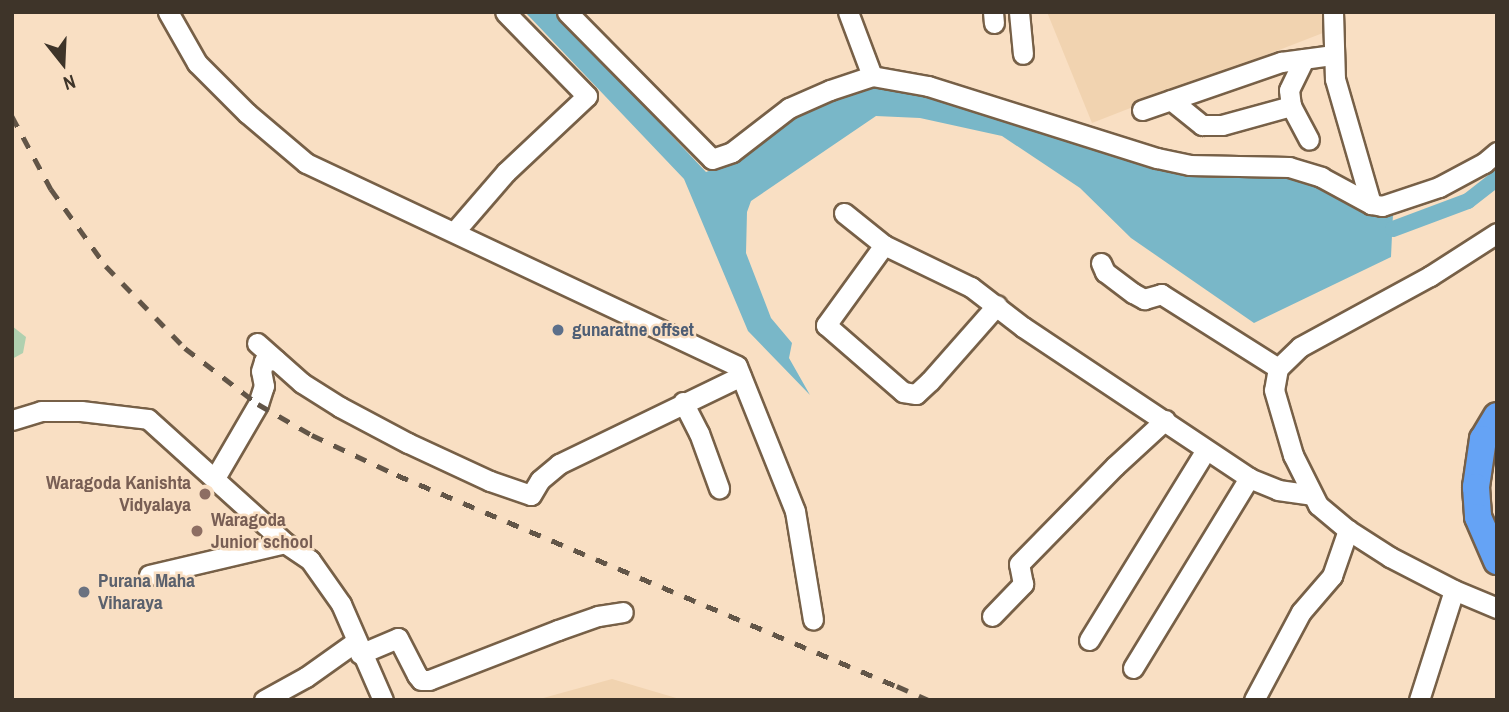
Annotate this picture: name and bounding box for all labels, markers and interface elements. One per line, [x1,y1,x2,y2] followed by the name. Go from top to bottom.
[28,28,98,98] north arrow
[60,69,79,97] text: N
[572,319,694,341] place label: gunaratne offset
[550,322,566,338] marker: gunaratne offset
[46,472,191,516] place label: Waragoda Kanishta Vidyalaya
[197,486,213,502] marker: Waragoda Kanishta Vidyalaya
[211,509,313,553] place label: Waragoda Junior school
[189,523,205,539] marker: Waragoda Junior school
[98,570,195,614] place label: Purana Maha Viharaya
[76,584,92,600] marker: Purana Maha Viharaya

